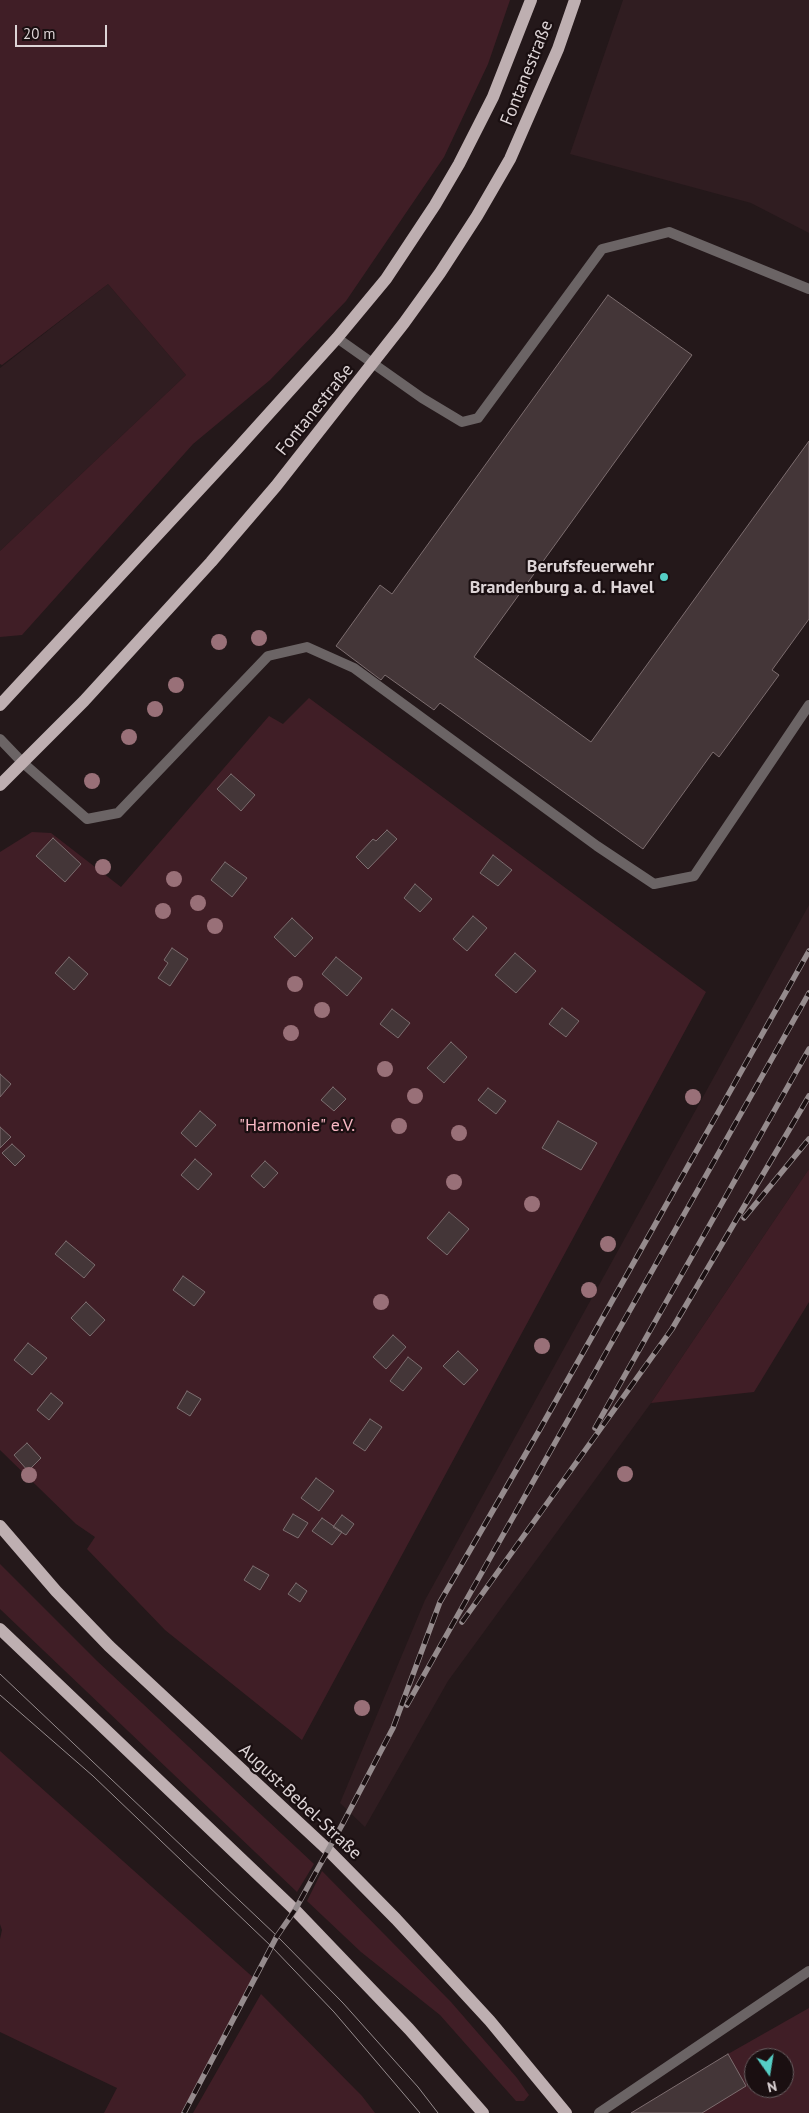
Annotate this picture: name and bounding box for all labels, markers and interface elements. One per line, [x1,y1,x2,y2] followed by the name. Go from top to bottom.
[18,15,110,47] scale bar
[496,17,558,129] street label: Fontanestraße
[23,24,56,43] text: 20 m
[272,360,358,460] street label: Fontanestraße
[470,556,654,598] place label: Berufsfeuerwehr Brandenburg a. d. Havel
[658,571,670,583] marker: Berufsfeuerwehr Brandenburg a. d. Havel
[239,1115,355,1137] park label: "Harmonie" e.V.
[234,1740,366,1864] street label: August-Bebel-Straße
[744,2048,794,2098] north arrow
[766,2077,779,2096] text: N

